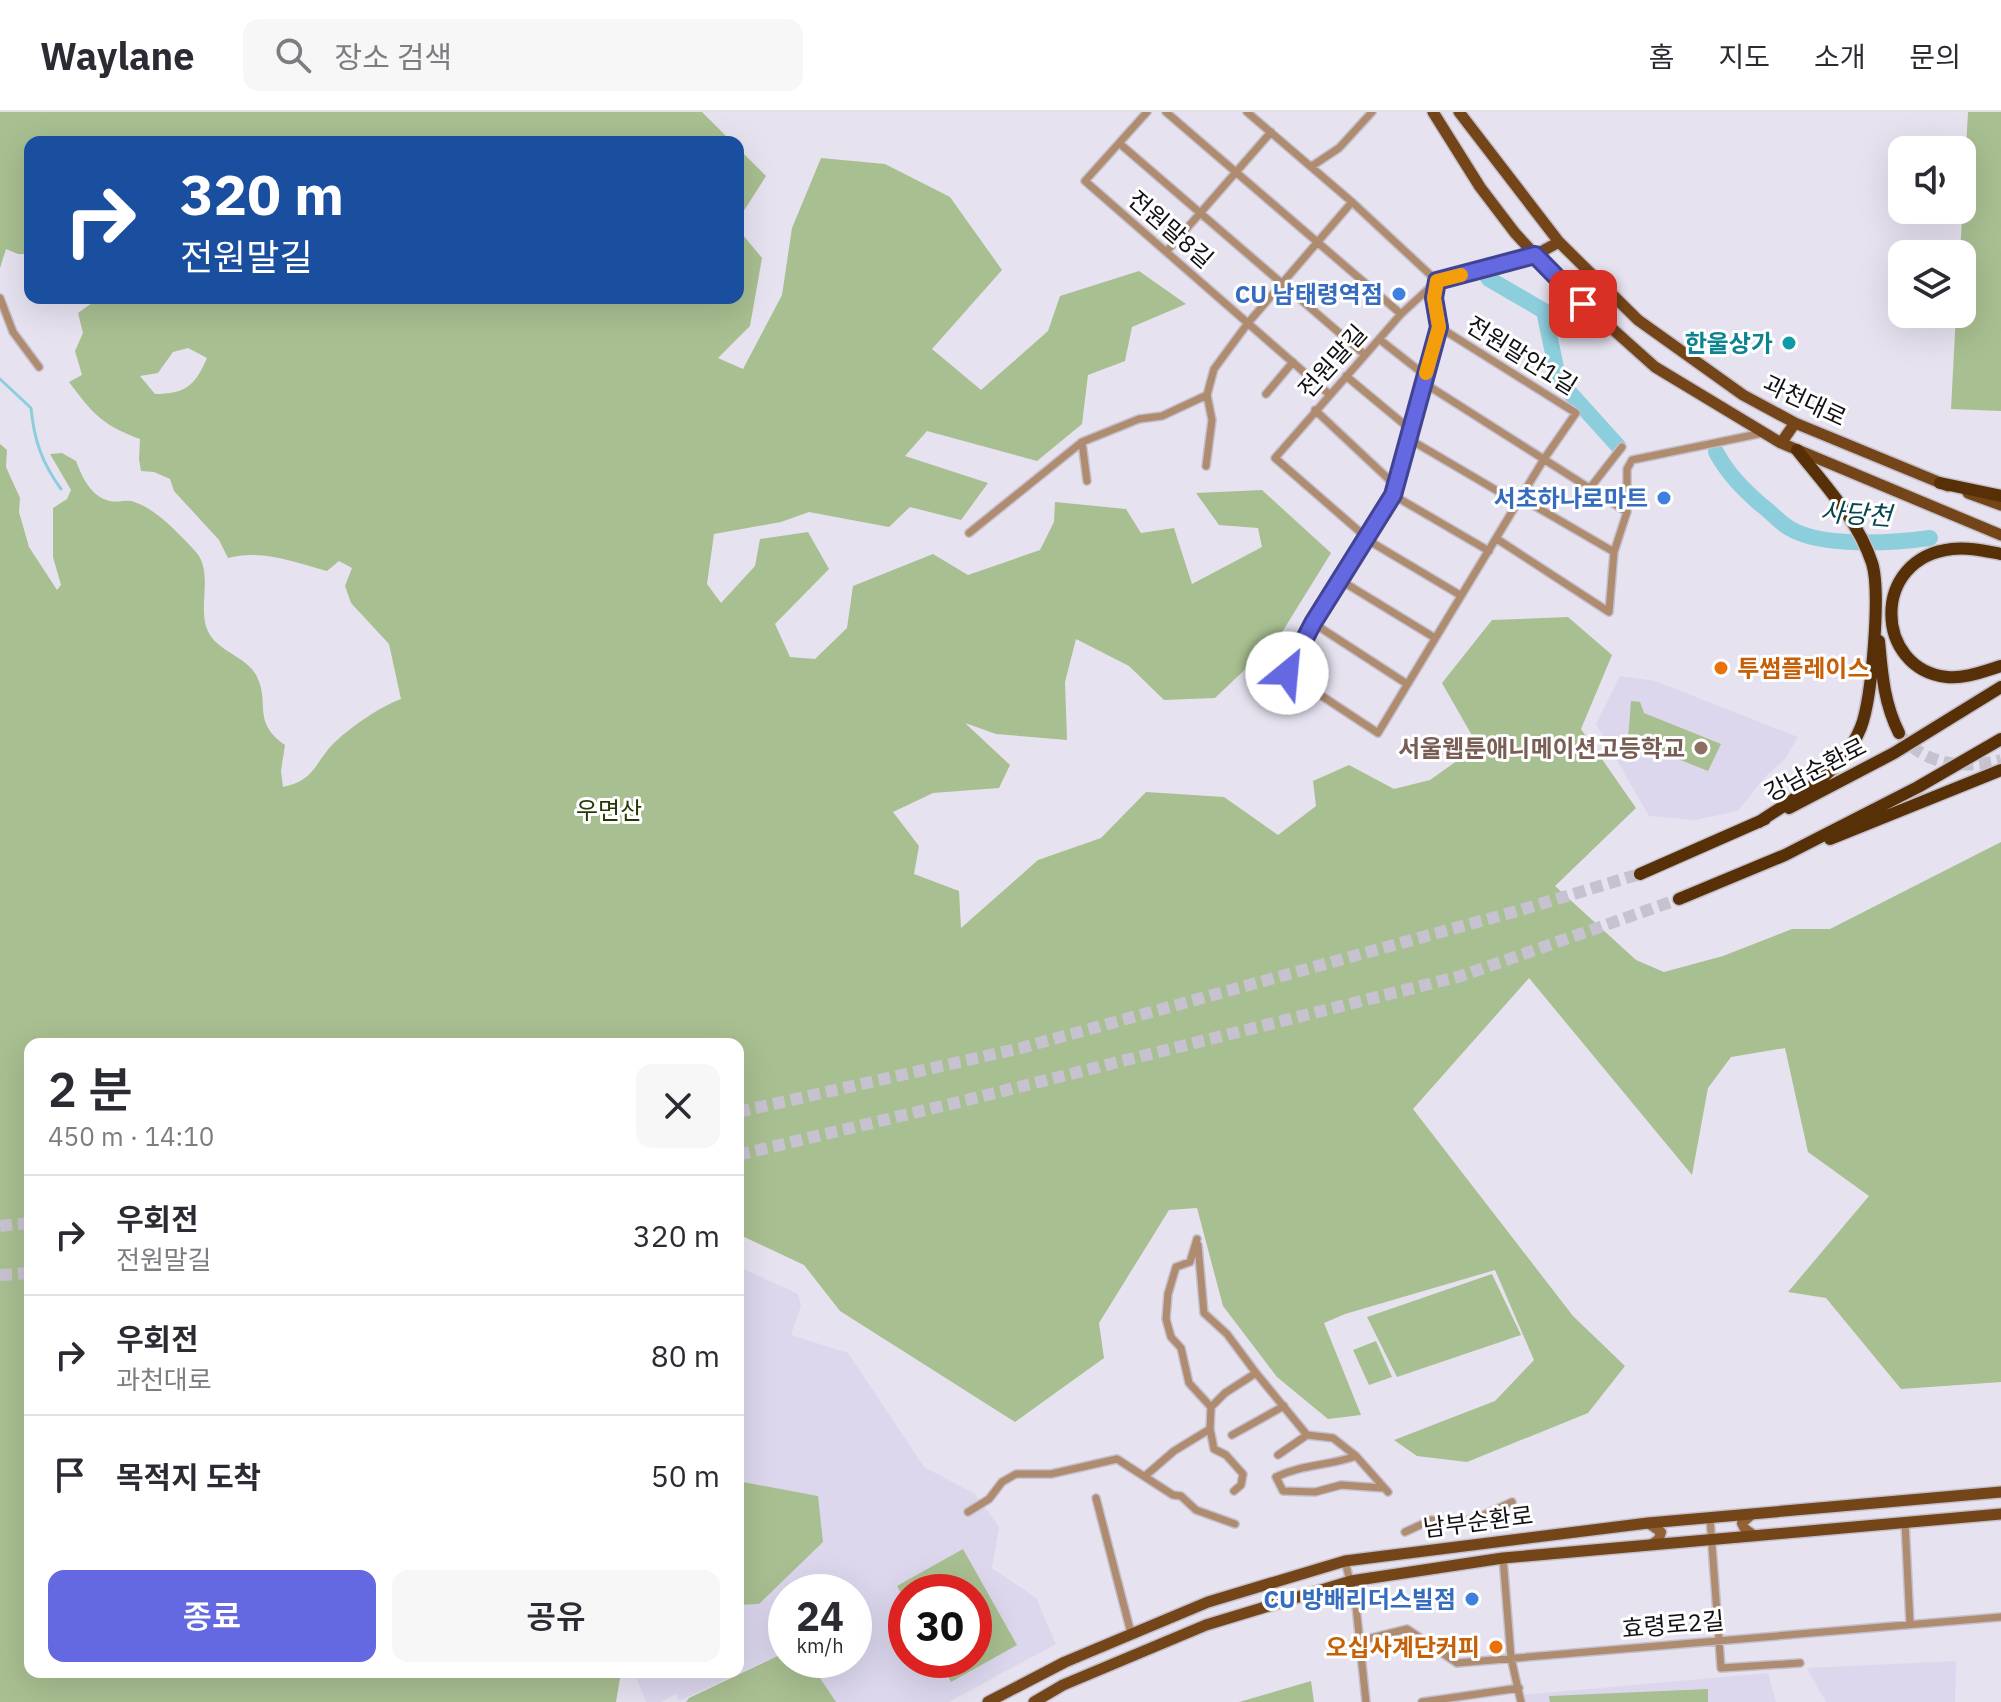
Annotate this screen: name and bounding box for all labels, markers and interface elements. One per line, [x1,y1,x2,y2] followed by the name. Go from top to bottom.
[243,19,803,91] search box
[40,31,195,80] text: Waylane
[271,33,315,77] icon: search
[335,37,452,76] text: 장소 검색
[1649,38,1674,75] text: 홈
[1718,38,1770,75] text: 지도
[1814,38,1865,75] text: 소개
[1909,38,1961,75] text: 문의
[1888,136,1976,328] map controls
[1888,136,1976,224] button: sound
[180,158,344,230] text: 320 m
[48,168,152,272] icon: right
[1122,183,1220,275] street label: 전원말8길
[180,233,312,280] text: 전원말길
[1888,240,1976,328] button: layers
[1549,270,1617,338] pin
[1235,278,1383,310] place label: CU 남태령역점
[1561,282,1605,326] icon: arrive
[1390,285,1408,303] marker: CU 남태령역점
[1461,308,1583,402] street label: 전원말안1길
[1291,317,1373,405] street label: 전원말길
[1685,327,1773,359] place label: 한울상가
[1780,334,1798,352] marker: 한울상가
[1758,367,1852,433] street label: 과천대로
[1493,482,1648,514] place label: 서초하나로마트
[1655,489,1673,507] marker: 서초하나로마트
[1819,494,1896,533] water label: 사당천
[1245,631,1329,715] position arrow
[1737,652,1869,684] place label: 투썸플레이스
[1712,659,1730,677] marker: 투썸플레이스
[1759,730,1871,808] street label: 강남순환로
[1398,732,1685,764] place label: 서울웹툰애니메이션고등학교
[1692,739,1710,757] marker: 서울웹툰애니메이션고등학교
[576,794,642,826] park label: 우면산
[48,1058,132,1120] text: 2 분
[636,1064,720,1148] button: close
[48,1119,214,1153] text: 450 m · 14:10
[116,1199,199,1238] text: 우회전
[48,1213,92,1257] icon: right
[633,1216,720,1255] text: 320 m
[116,1242,212,1276] text: 전원말길
[116,1319,199,1358] text: 우회전
[48,1333,92,1377] icon: right
[651,1336,720,1375] text: 80 m
[116,1362,212,1396] text: 과천대로
[48,1453,92,1497] icon: arrive
[651,1456,720,1495] text: 50 m
[116,1457,261,1496] text: 목적지 도착
[1421,1498,1535,1544] street label: 남부순환로
[48,1570,376,1662] button: 종료
[392,1570,720,1662] button: 공유
[888,1574,992,1678] speed limit sign: 30
[1263,1583,1456,1615] place label: CU 방배리더스빌점
[796,1590,844,1642] text: 24
[1463,1590,1481,1608] marker: CU 방배리더스빌점
[1620,1604,1726,1644] street label: 효령로2길
[1325,1631,1480,1663] place label: 오십사계단커피
[796,1632,844,1659] text: km/h
[1487,1638,1505,1656] marker: 오십사계단커피

